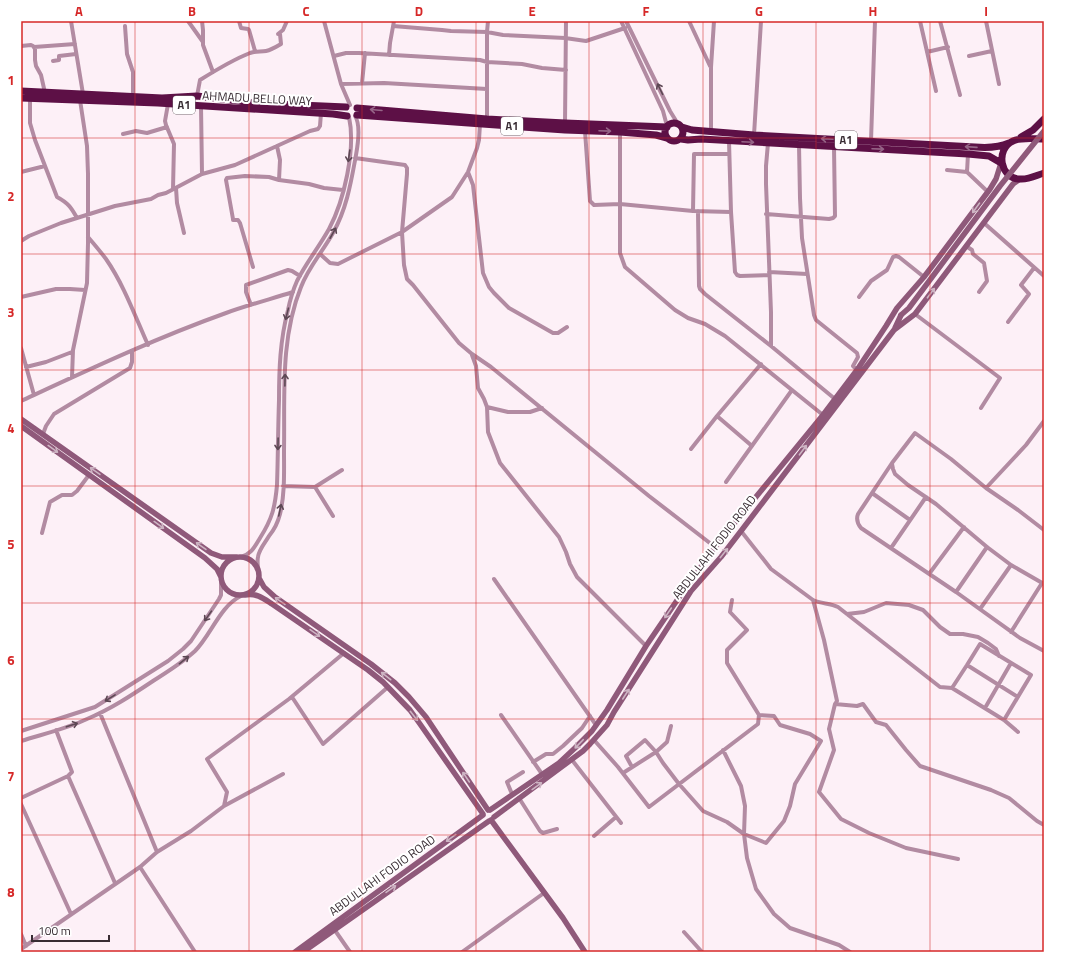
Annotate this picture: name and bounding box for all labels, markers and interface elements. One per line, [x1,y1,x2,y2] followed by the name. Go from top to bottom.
[75,1,83,21] text: A
[188,1,196,21] text: B
[302,1,310,21] text: C
[415,1,423,21] text: D
[528,1,536,21] text: E
[643,1,650,21] text: F
[755,1,763,21] text: G
[869,1,877,21] text: H
[984,1,988,21] text: I
[7,70,15,90] text: 1
[656,84,663,96] one-way arrow
[202,86,313,110] street label: AHMADU BELLO WAY
[173,96,195,114] road number: A1
[370,106,383,113] one-way arrow
[501,117,523,135] road number: A1
[598,128,611,135] one-way arrow
[835,131,857,149] road number: A1
[821,135,834,142] one-way arrow
[741,139,754,146] one-way arrow
[965,144,978,151] one-way arrow
[871,145,884,153] one-way arrow
[346,149,353,162] one-way arrow
[7,186,15,206] text: 2
[971,203,980,214] one-way arrow
[329,227,337,239] one-way arrow
[927,287,935,298] one-way arrow
[7,302,15,322] text: 3
[282,307,290,320] one-way arrow
[281,374,289,387] one-way arrow
[7,418,15,438] text: 4
[274,437,282,450] one-way arrow
[799,444,807,455] one-way arrow
[47,445,58,453] one-way arrow
[89,467,100,475] one-way arrow
[667,491,761,603] street label: ABDULLAHI FODIO ROAD
[277,504,285,517] one-way arrow
[153,521,164,529] one-way arrow
[7,534,15,554] text: 5
[196,542,207,550] one-way arrow
[720,548,729,558] one-way arrow
[275,597,286,605] one-way arrow
[664,608,672,619] one-way arrow
[204,610,212,621] one-way arrow
[309,629,320,637] one-way arrow
[7,650,15,670] text: 6
[178,656,189,665] one-way arrow
[381,672,392,680] one-way arrow
[621,688,630,699] one-way arrow
[104,695,116,703] one-way arrow
[410,710,418,721] one-way arrow
[65,721,78,728] one-way arrow
[574,739,584,749] one-way arrow
[7,766,15,786] text: 7
[462,772,470,783] one-way arrow
[531,782,542,790] one-way arrow
[325,830,439,920] street label: ABDULLAHI FODIO ROAD
[446,834,457,842] one-way arrow
[7,882,15,902] text: 8
[386,885,397,893] one-way arrow
[32,917,109,943] scale bar
[38,921,71,940] text: 100 m

